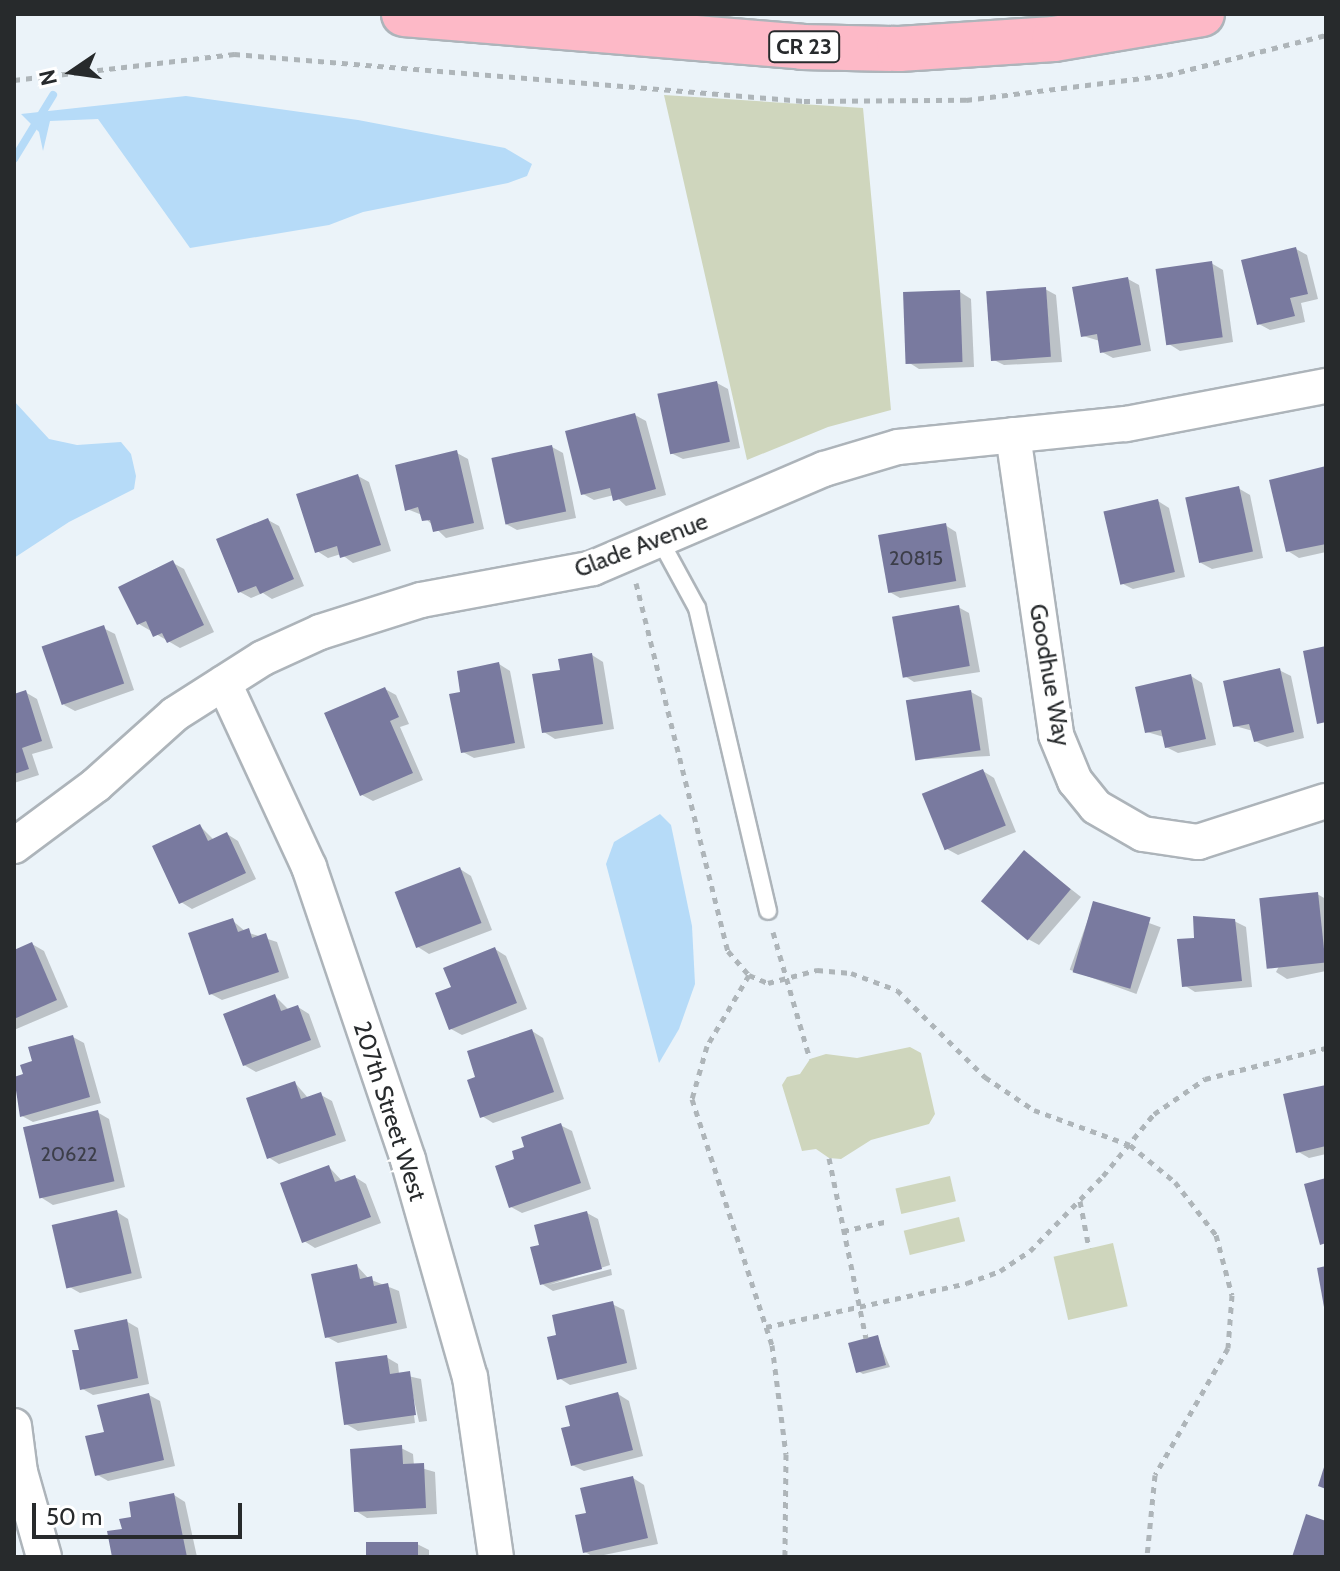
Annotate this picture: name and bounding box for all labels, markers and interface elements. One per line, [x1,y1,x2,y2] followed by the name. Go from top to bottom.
[768,29,840,65] road number: CR 23
[32,32,112,112] north arrow
[33,67,63,88] text: N
[570,506,712,584] street label: Glade Avenue
[889,546,943,570] house number: 20815
[1023,602,1077,748] street label: Goodhue Way
[347,1018,433,1204] street label: 207th Street West
[41,1142,97,1166] house number: 20622
[36,1487,246,1537] scale bar
[46,1502,102,1531] text: 50 m

